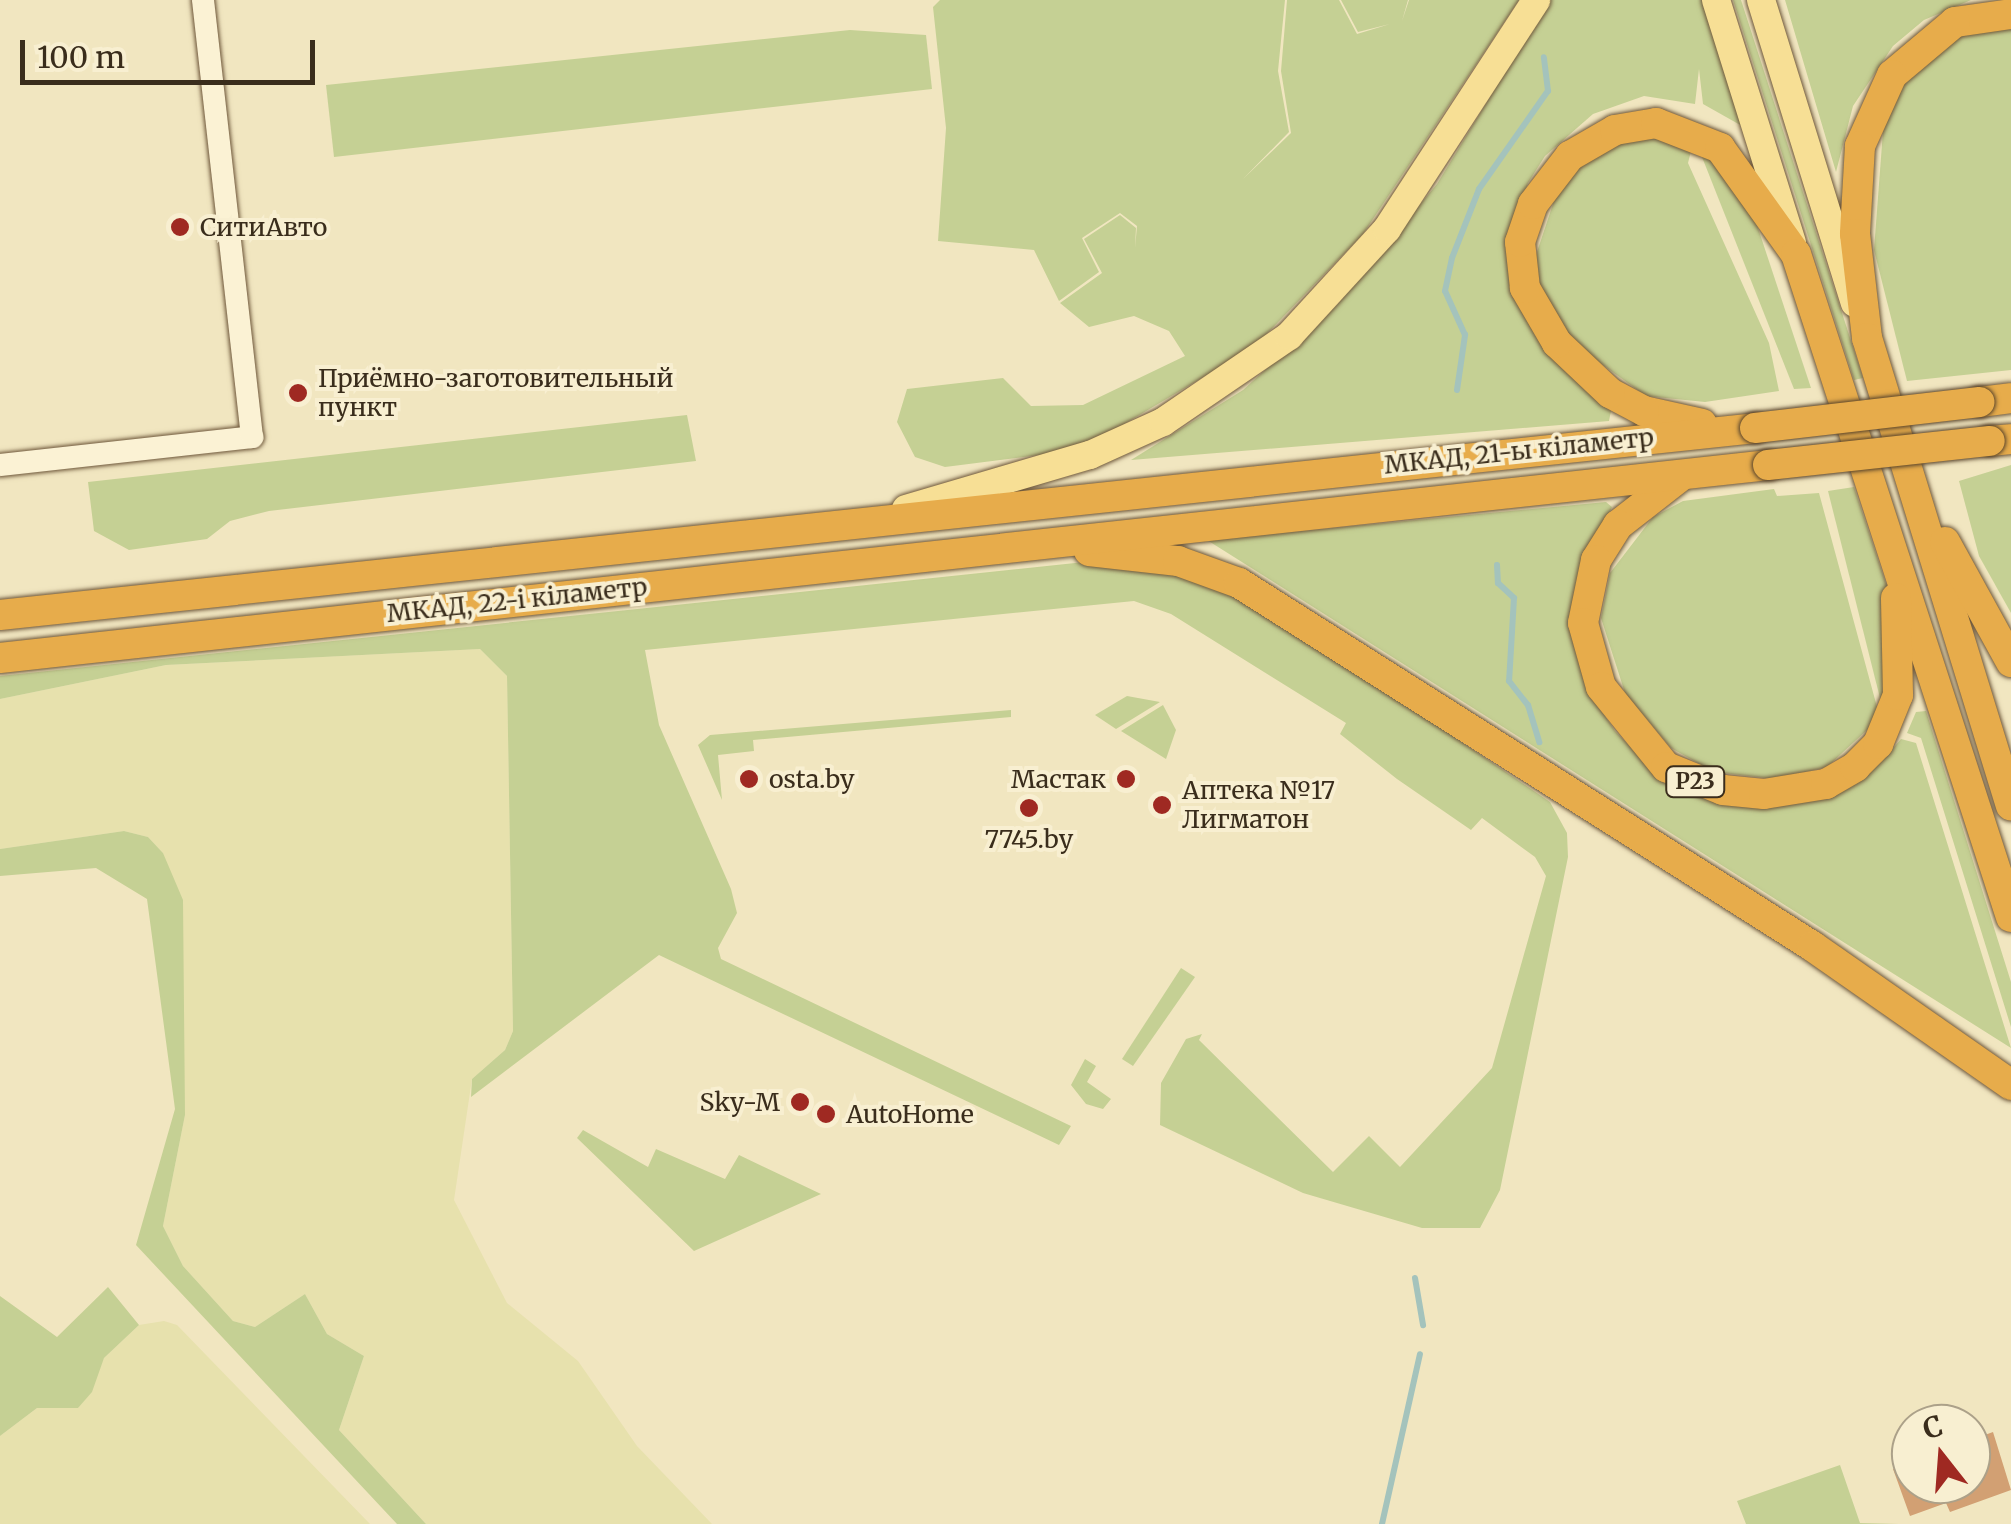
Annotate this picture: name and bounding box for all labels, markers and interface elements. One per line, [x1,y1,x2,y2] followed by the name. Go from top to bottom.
[25,20,320,82] scale bar
[37,38,125,76] text: 100 m
[200,212,327,242] place label: СитиАвто
[169,216,191,238] marker: СитиАвто
[318,364,673,423] place label: Приёмно-заготовительный пункт
[287,382,309,404] marker: Приёмно-заготовительный пункт
[1383,422,1655,480] street label: МКАД, 21-ы кіламетр
[385,571,649,629] street label: МКАД, 22-і кіламетр
[769,764,855,794] place label: osta.by
[1011,764,1106,794] place label: Мастак
[1665,765,1725,799] road number: Р23
[738,768,760,790] marker: osta.by
[1115,768,1137,790] marker: Мастак
[1182,776,1335,835] place label: Аптека №17 Лигматон
[1151,794,1173,816] marker: Аптека №17 Лигматон
[1018,797,1040,819] marker: 7745.by
[985,824,1073,854] place label: 7745.by
[700,1087,780,1117] place label: Sky-M
[789,1091,811,1113] marker: Sky-M
[846,1099,974,1129] place label: AutoHome
[815,1103,837,1125] marker: AutoHome
[1891,1404,1991,1504] north arrow
[1919,1407,1947,1447] text: С

